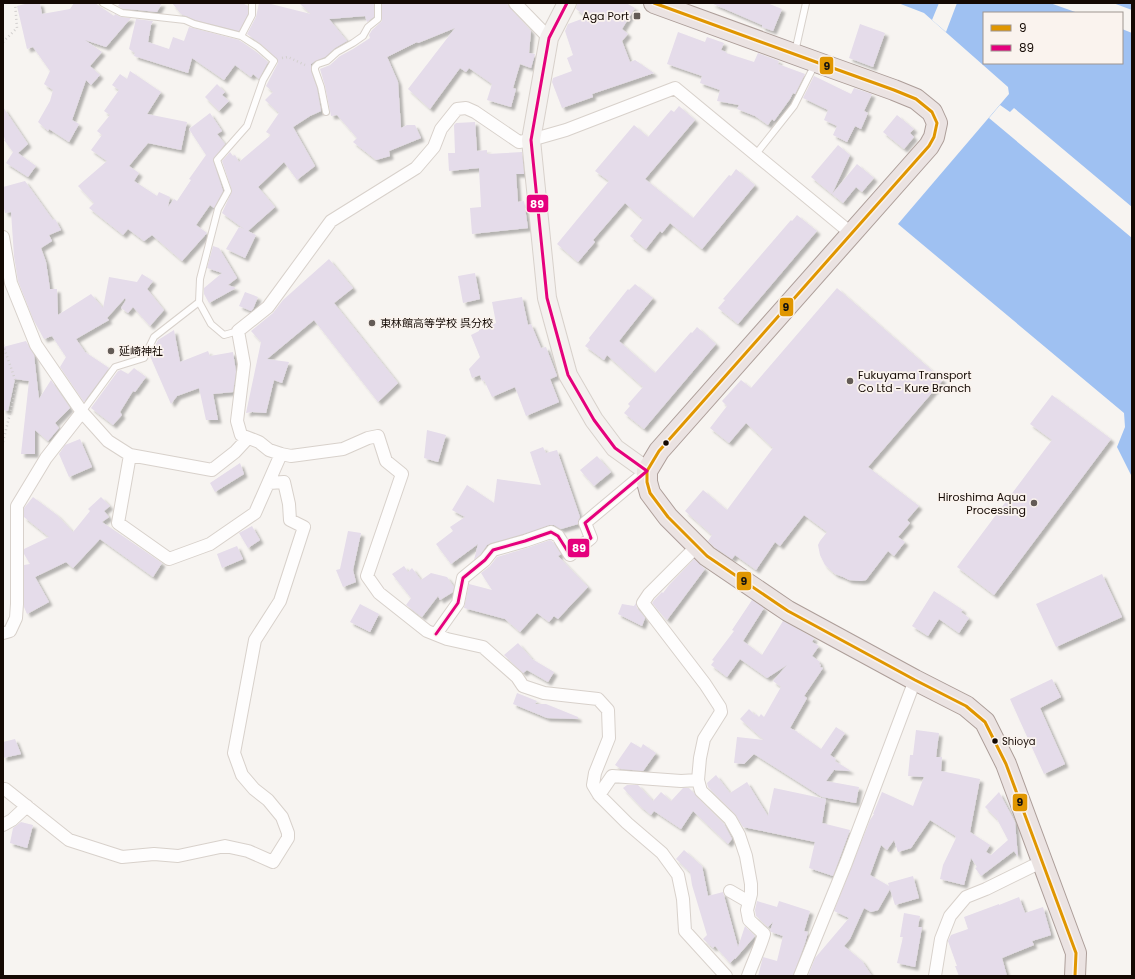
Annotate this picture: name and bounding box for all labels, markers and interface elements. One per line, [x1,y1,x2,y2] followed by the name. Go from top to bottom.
[582,8,629,24] place label: Aga Port
[632,11,642,21] marker: Aga Port
[983,12,1123,64] legend
[1019,19,1027,36] text: 9
[1019,39,1034,56] text: 89
[819,56,834,75] line badge: 9
[824,58,831,74] text: 9
[526,194,549,213] line badge: 89
[530,196,544,212] text: 89
[779,297,794,317] line badge: 9
[783,299,790,315] text: 9
[380,315,493,331] place label: 東林館高等学校 呉分校
[367,318,377,328] marker: 東林館高等学校 呉分校
[119,343,163,359] place label: 延崎神社
[106,346,116,356] marker: 延崎神社
[858,367,971,396] place label: Fukuyama Transport Co Ltd - Kure Branch
[845,376,855,386] marker: Fukuyama Transport Co Ltd - Kure Branch
[661,438,671,448] unlabelled marker
[938,489,1026,518] place label: Hiroshima Aqua Processing
[1029,498,1039,508] marker: Hiroshima Aqua Processing
[567,538,590,558] line badge: 89
[572,540,586,556] text: 89
[736,571,752,591] line badge: 9
[741,573,748,589] text: 9
[1002,734,1036,749] place label: Shioya
[990,736,1000,746] marker: Shioya
[1012,793,1028,812] line badge: 9
[1017,794,1024,810] text: 9

